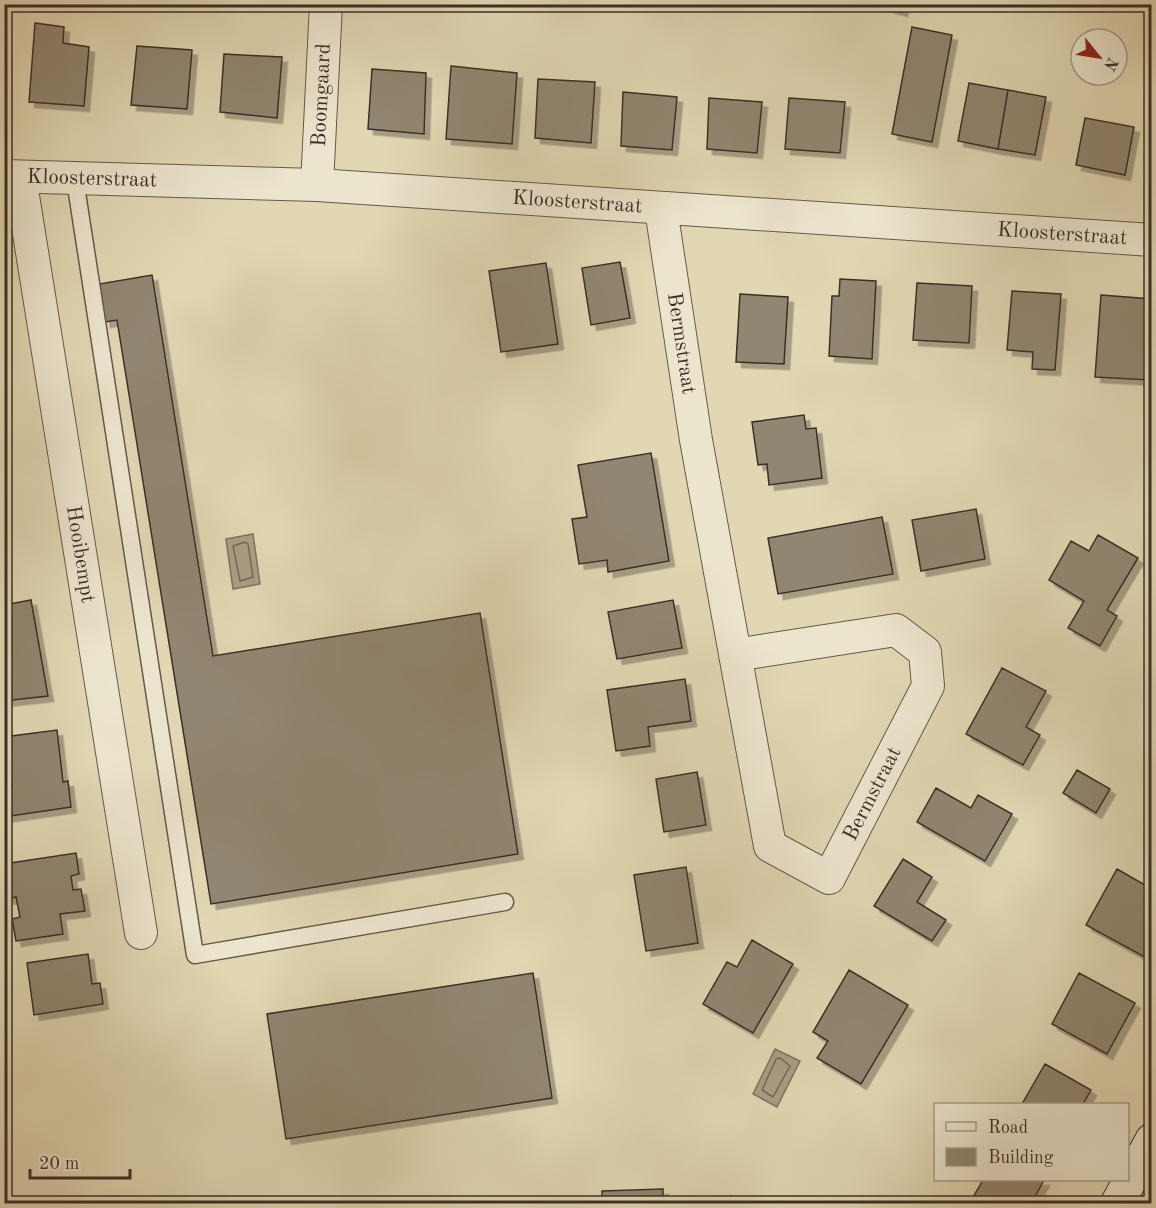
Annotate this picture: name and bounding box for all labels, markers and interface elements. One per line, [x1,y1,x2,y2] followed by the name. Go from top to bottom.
[1069,27,1129,87] north arrow
[308,43,335,147] street label: Boomgaard
[1100,54,1120,73] text: N
[26,166,157,191] street label: Kloosterstraat
[512,187,643,217] street label: Kloosterstraat
[997,219,1128,249] street label: Kloosterstraat
[663,291,699,396] street label: Bermstraat
[62,504,99,604] street label: Hooibempt
[839,744,905,844] street label: Bermstraat
[934,1103,1129,1181] legend
[988,1119,1028,1137] text: Road
[30,1142,130,1180] scale bar
[988,1149,1054,1167] text: Building
[39,1155,79,1173] text: 20 m

